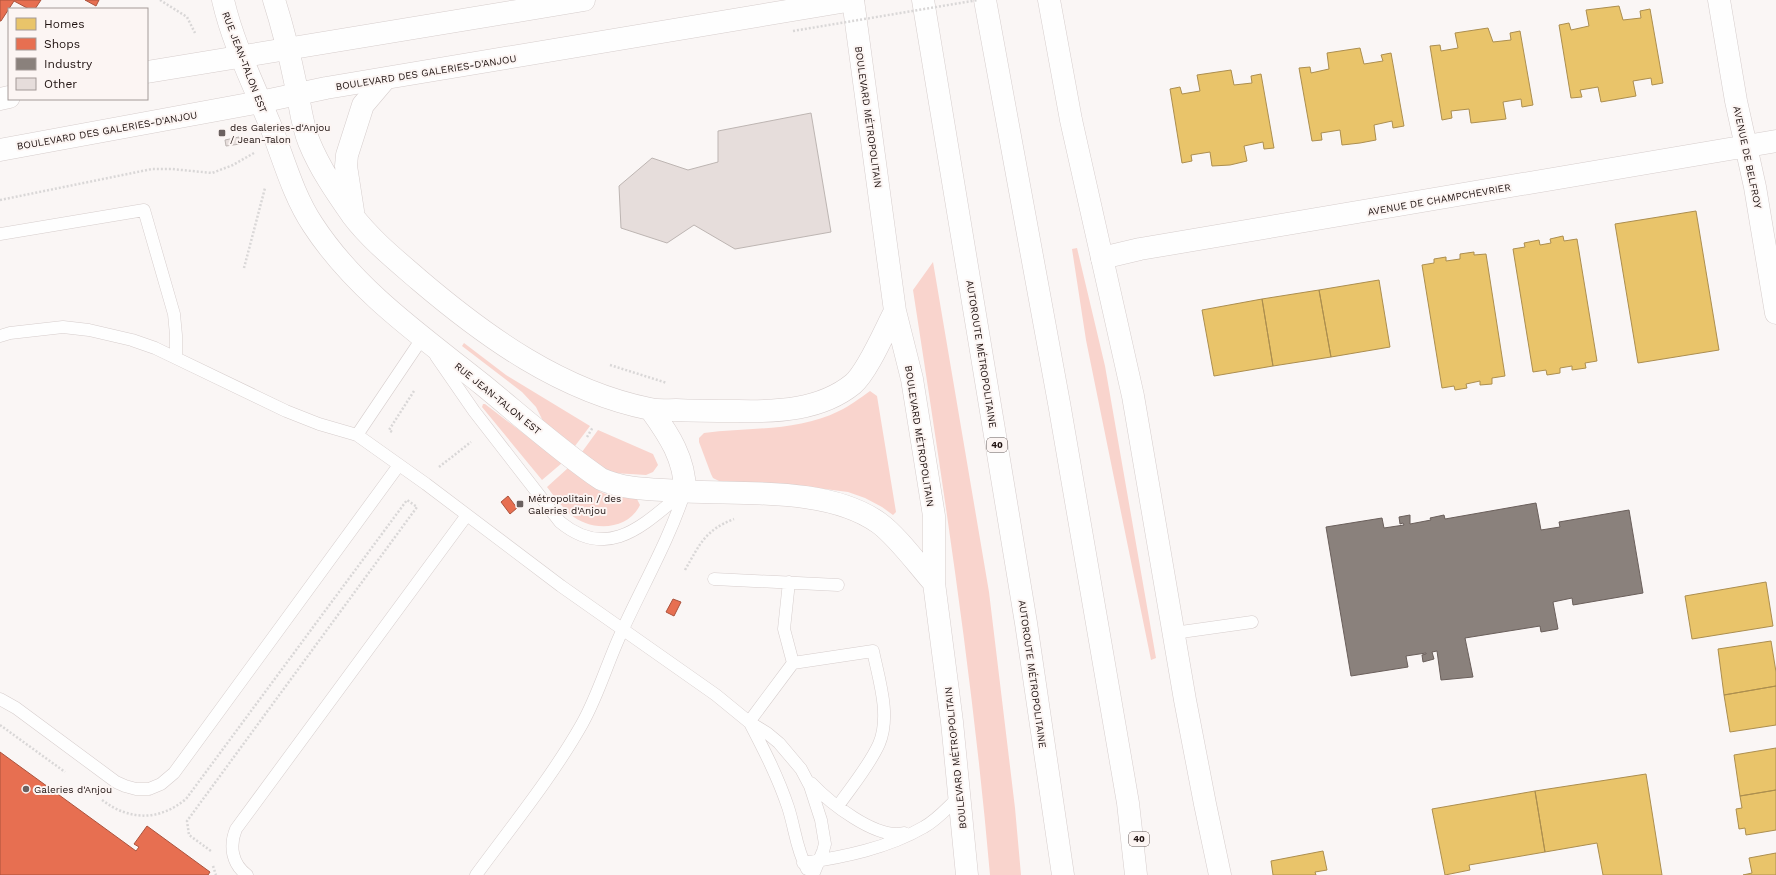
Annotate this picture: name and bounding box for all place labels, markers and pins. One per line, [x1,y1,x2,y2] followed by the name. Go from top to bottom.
[230,122,331,145] place label: des Galeries-d'Anjou / Jean-Talon
[217,128,227,138] marker: des Galeries-d'Anjou / Jean-Talon
[528,493,621,516] place label: Métropolitain / des Galeries d'Anjou
[515,499,525,509] marker: Métropolitain / des Galeries d'Anjou
[21,784,31,794] marker: Galeries d'Anjou
[34,784,112,795] place label: Galeries d'Anjou

